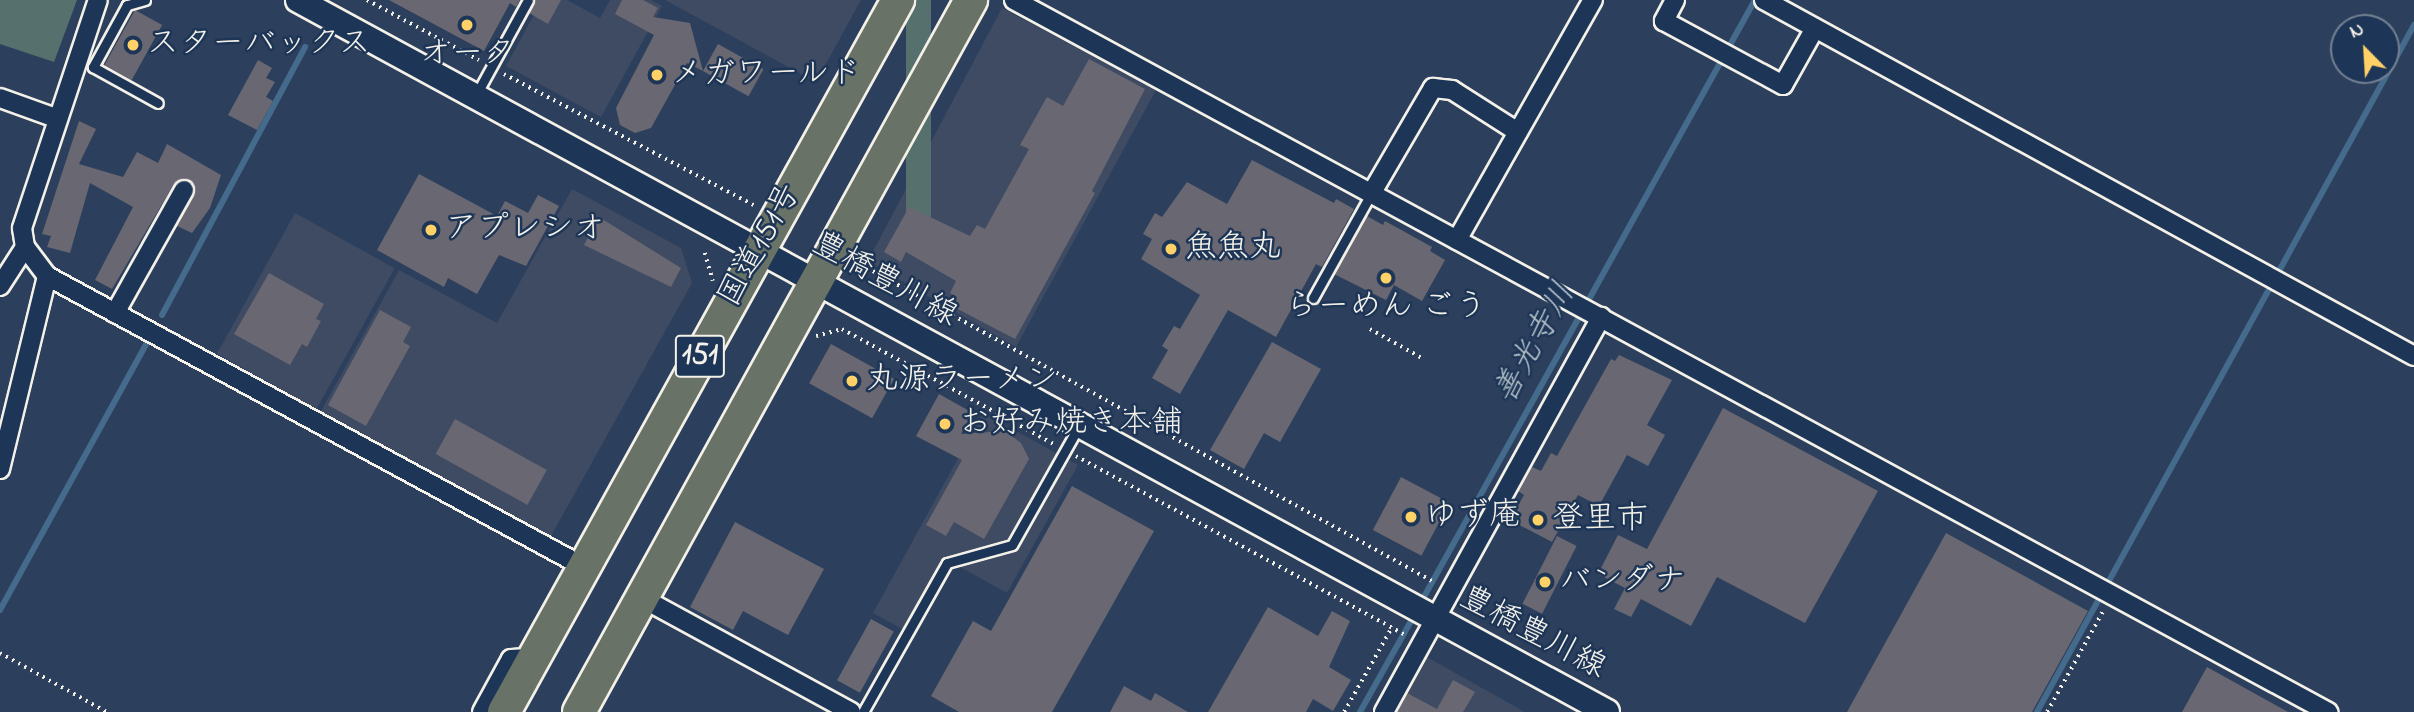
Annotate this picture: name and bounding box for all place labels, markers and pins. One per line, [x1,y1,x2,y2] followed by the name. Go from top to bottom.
[459,17,475,33] marker: オータ
[147,26,371,64] place label: スターバックス
[419,36,515,74] place label: オータ
[125,37,141,53] marker: スターバックス
[671,56,863,94] place label: メガワールド
[649,67,665,83] marker: メガワールド
[445,211,605,249] place label: アプレシオ
[423,222,439,238] marker: アプレシオ
[1185,230,1281,268] place label: 魚魚丸
[1163,241,1179,257] marker: 魚魚丸
[1378,270,1394,286] marker: らーめん ごう
[1286,289,1486,327] place label: らーめん ごう
[866,362,1058,400] place label: 丸源ラーメン
[844,373,860,389] marker: 丸源ラーメン
[959,405,1183,443] place label: お好み焼き本舗
[937,416,953,432] marker: お好み焼き本舗
[1425,498,1521,536] place label: ゆず庵
[1552,501,1648,539] place label: 登里市
[1403,509,1419,525] marker: ゆず庵
[1530,512,1546,528] marker: 登里市
[1559,563,1687,601] place label: バンダナ
[1537,574,1553,590] marker: バンダナ

